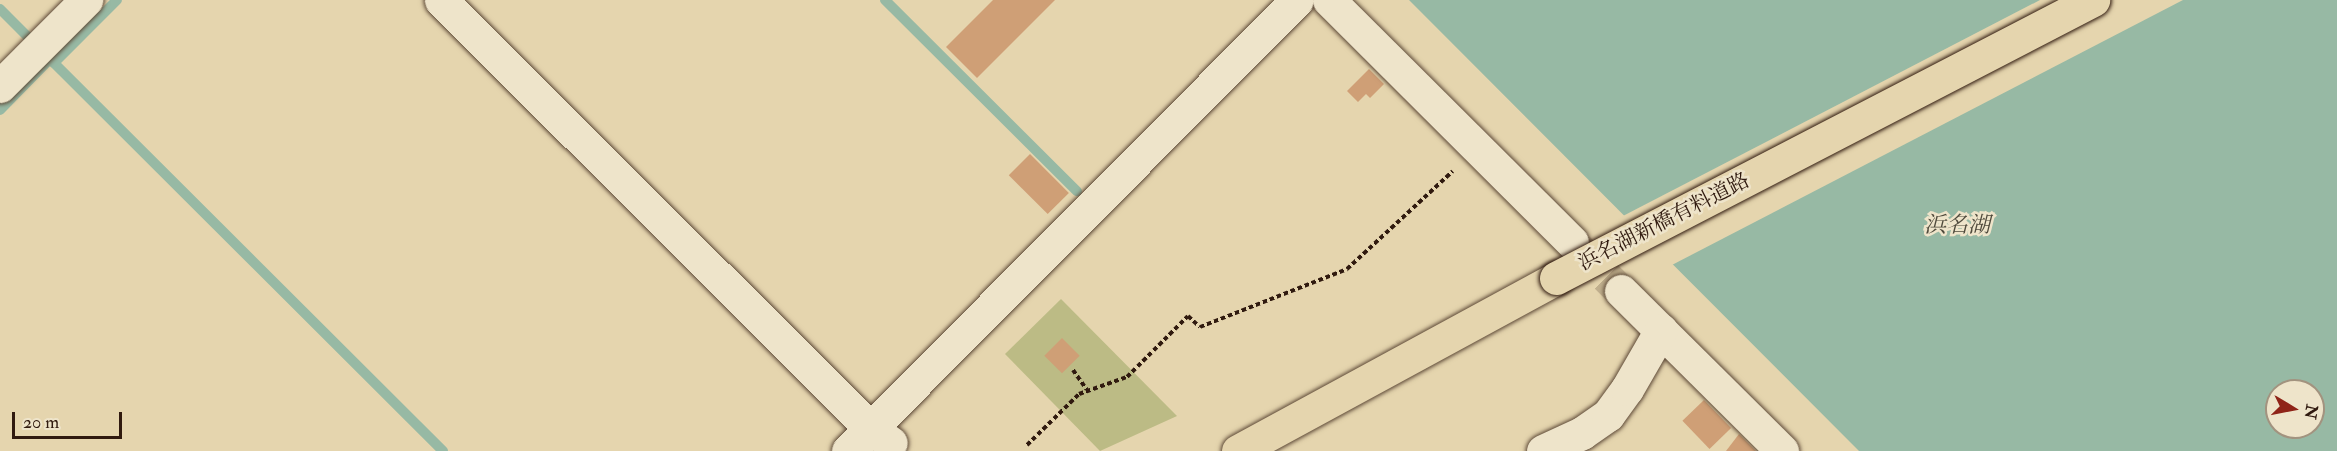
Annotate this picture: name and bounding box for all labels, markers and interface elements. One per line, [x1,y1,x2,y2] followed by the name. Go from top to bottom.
[1574,168,1754,276] street label: 浜名湖新橋有料道路
[1924,213,1990,239] water label: 浜名湖
[2265,379,2325,439] north arrow
[15,400,124,438] scale bar
[2300,403,2322,421] text: N
[23,411,59,434] text: 20 m

